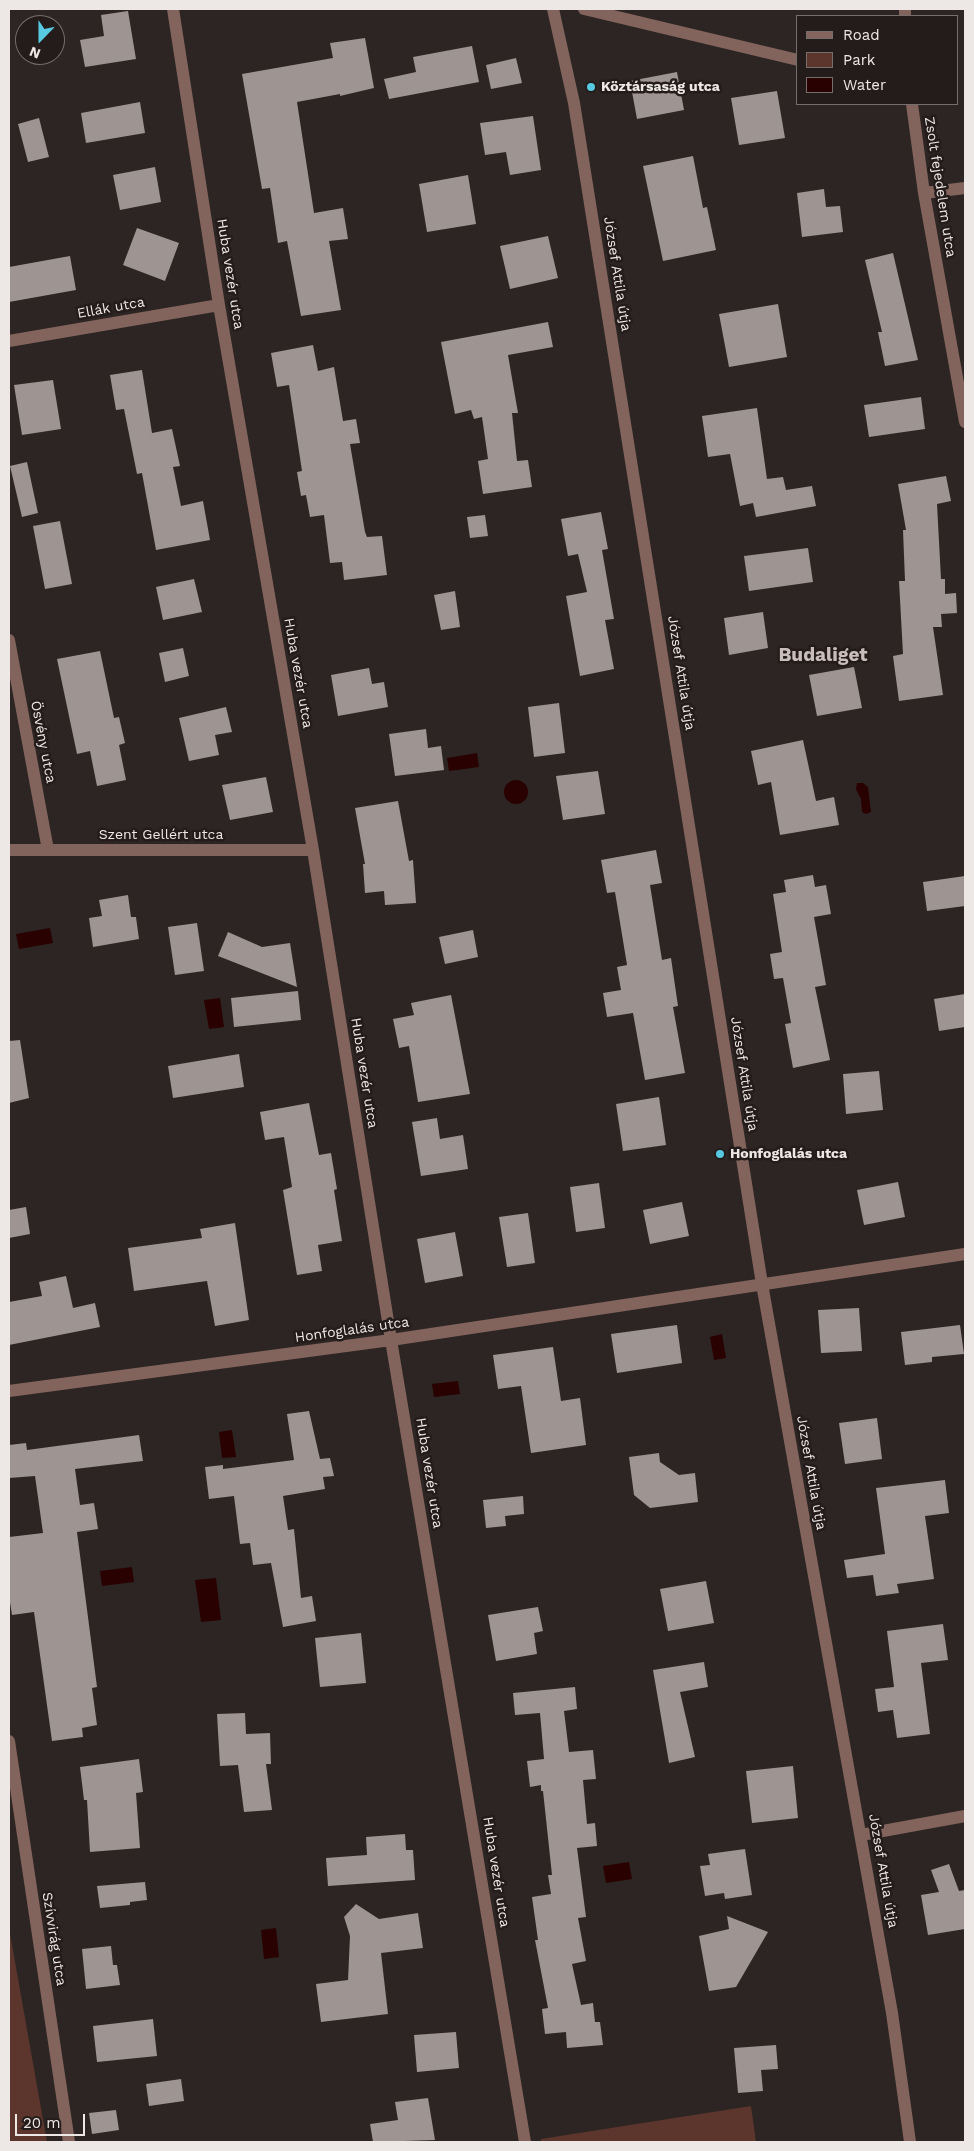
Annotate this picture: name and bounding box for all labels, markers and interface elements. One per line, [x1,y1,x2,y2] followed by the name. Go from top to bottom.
[15,15,65,65] north arrow
[796,15,959,105] legend
[843,26,880,44] text: Road
[27,44,43,62] text: N
[843,51,875,69] text: Park
[843,76,886,94] text: Water
[601,79,720,95] place label: Köztársaság utca
[585,81,597,93] marker: Köztársaság utca
[921,116,959,258] street label: Zsolt fejedelem utca
[600,216,634,332] street label: József Attila útja
[213,217,247,331] street label: Huba vezér utca
[76,294,146,322] street label: Ellák utca
[664,615,698,731] street label: József Attila útja
[280,616,316,730] street label: Huba vezér utca
[778,644,868,666] district label: Budaliget
[27,699,59,785] street label: Ösvény utca
[99,827,223,843] street label: Szent Gellért utca
[347,1016,381,1130] street label: Huba vezér utca
[727,1016,761,1132] street label: József Attila útja
[730,1146,847,1162] place label: Honfoglalás utca
[714,1148,726,1160] marker: Honfoglalás utca
[294,1314,410,1346] street label: Honfoglalás utca
[793,1415,829,1531] street label: József Attila útja
[412,1416,446,1530] street label: Huba vezér utca
[865,1813,901,1929] street label: József Attila útja
[479,1815,513,1929] street label: Huba vezér utca
[38,1891,70,1987] street label: Szívvirág utca
[18,2104,88,2136] scale bar
[23,2114,61,2132] text: 20 m

